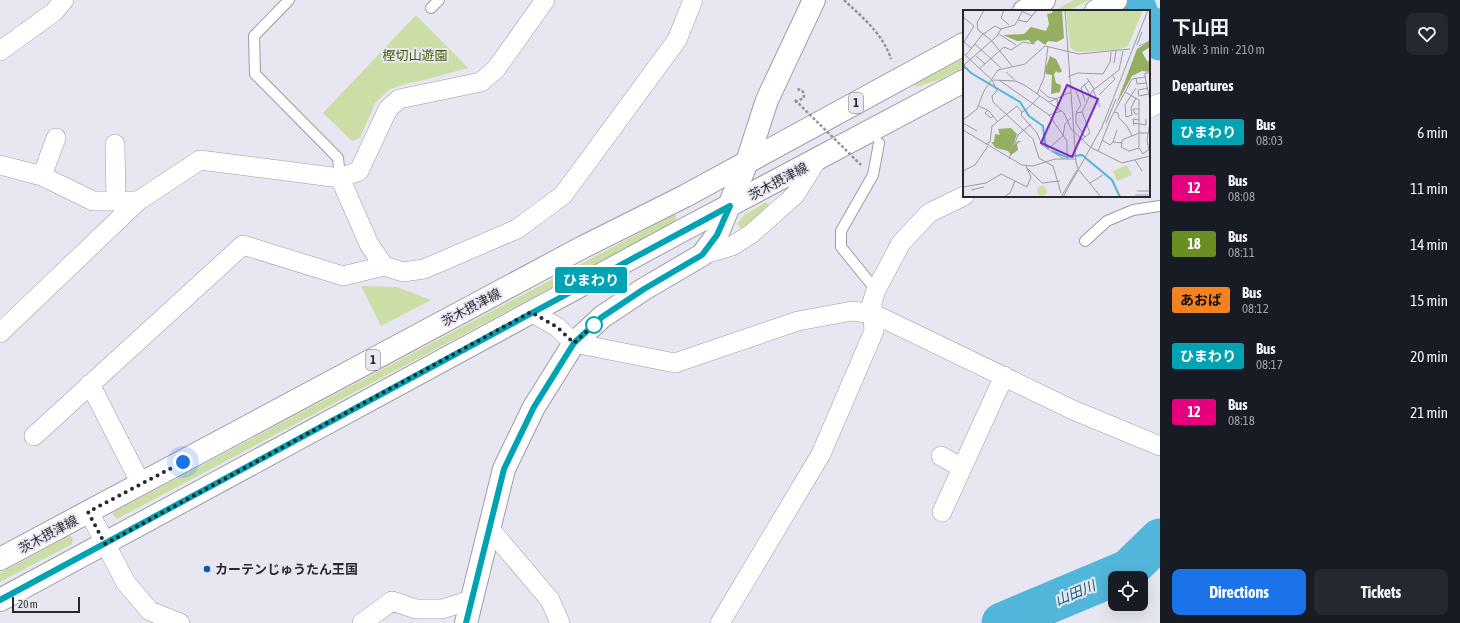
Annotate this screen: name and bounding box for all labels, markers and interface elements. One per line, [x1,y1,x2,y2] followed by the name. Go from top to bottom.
[963,10,1150,197] inset map
[1406,13,1448,55] button: heart
[1172,16,1229,38] text: 下山田
[1172,42,1265,57] text: Walk · 3 min · 210 m
[382,48,448,63] park label: 樫切山遊園
[1172,77,1234,94] text: Departures
[849,93,863,113] road number: 1
[1256,116,1276,133] text: Bus
[1180,124,1236,140] text: ひまわり
[1417,124,1448,141] text: 6 min
[1256,133,1283,148] text: 08:03
[746,160,810,203] street label: 茨木摂津線
[1228,172,1248,189] text: Bus
[1187,180,1201,196] text: 12
[1410,180,1448,197] text: 11 min
[1228,189,1255,204] text: 08:08
[1228,228,1248,245] text: Bus
[1187,236,1201,252] text: 18
[1410,236,1448,253] text: 14 min
[1228,245,1255,260] text: 08:11
[563,267,619,293] line badge: ひまわり
[563,272,619,288] text: ひまわり
[1242,284,1262,301] text: Bus
[439,286,503,329] street label: 茨木摂津線
[1180,292,1222,308] text: あおば
[1410,292,1448,309] text: 15 min
[1242,301,1269,316] text: 08:12
[585,316,603,334] unlabelled marker
[1256,340,1276,357] text: Bus
[1180,348,1236,364] text: ひまわり
[1410,348,1448,365] text: 20 min
[366,350,380,370] road number: 1
[1256,357,1283,372] text: 08:17
[1228,396,1248,413] text: Bus
[1187,404,1201,420] text: 12
[1410,404,1448,421] text: 21 min
[1228,413,1255,428] text: 08:18
[173,452,193,472] your location
[16,513,80,556] street label: 茨木摂津線
[215,562,358,577] place label: カーテンじゅうたん王国
[202,564,212,574] marker: カーテンじゅうたん王国
[1172,569,1306,615] button: Directions
[1314,569,1448,615] button: Tickets
[1108,571,1148,611] map controls
[1108,571,1148,611] button: locate
[1053,577,1099,609] water label: 山田川
[12,595,80,614] scale bar
[18,598,38,610] text: 20 m

